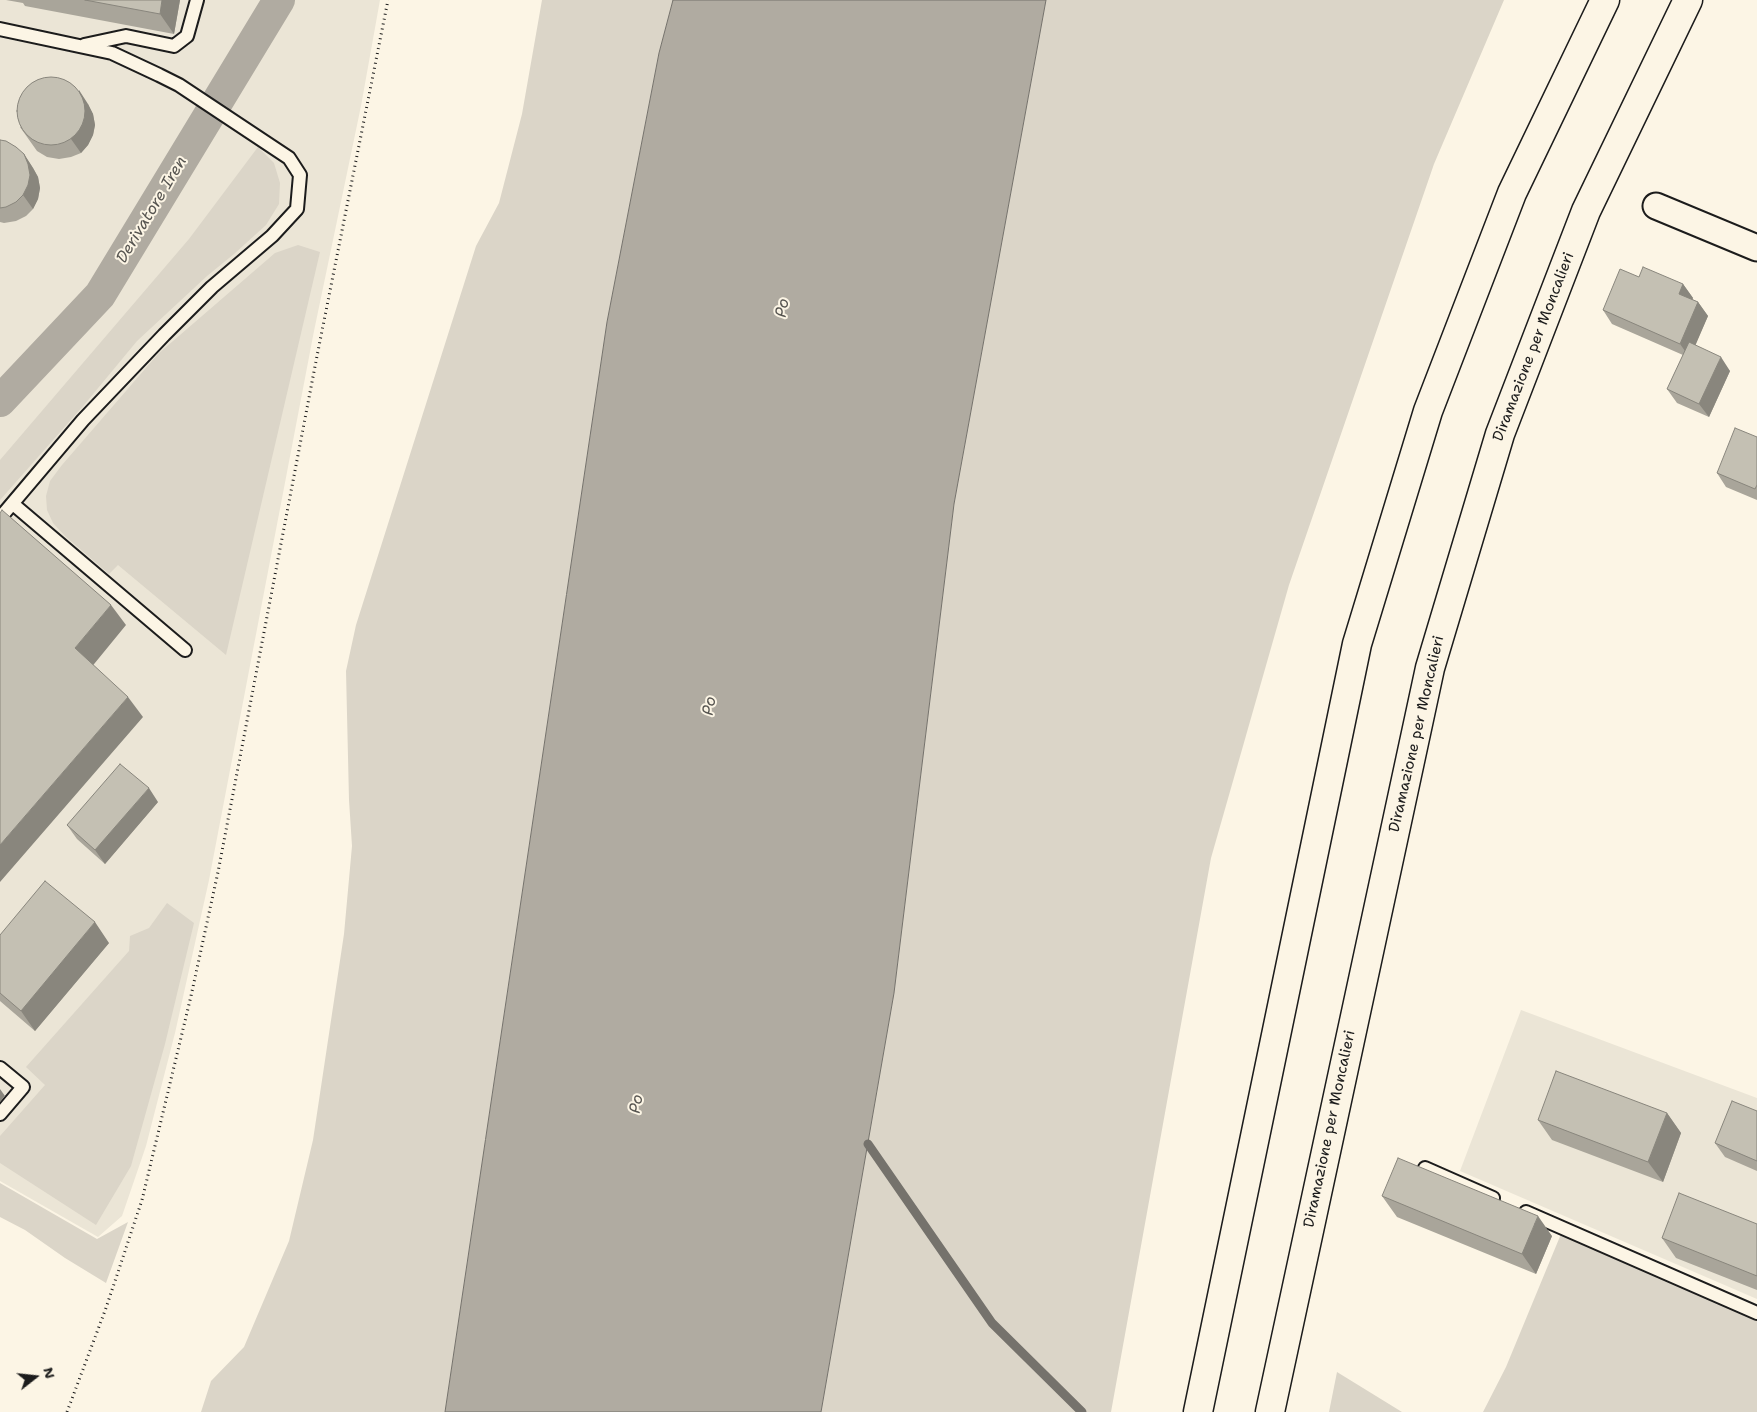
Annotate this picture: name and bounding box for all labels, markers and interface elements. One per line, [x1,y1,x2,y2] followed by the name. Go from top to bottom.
[113,153,191,267] water label: Derivatore Iren
[1490,250,1578,444] street label: Diramazione per Moncalieri
[772,297,794,319] water label: Po
[1386,634,1448,834] street label: Diramazione per Moncalieri
[699,695,721,717] water label: Po
[1300,1029,1360,1229] street label: Diramazione per Moncalieri
[626,1093,648,1115] water label: Po
[10,1352,60,1402] north arrow
[39,1365,60,1381] text: N

